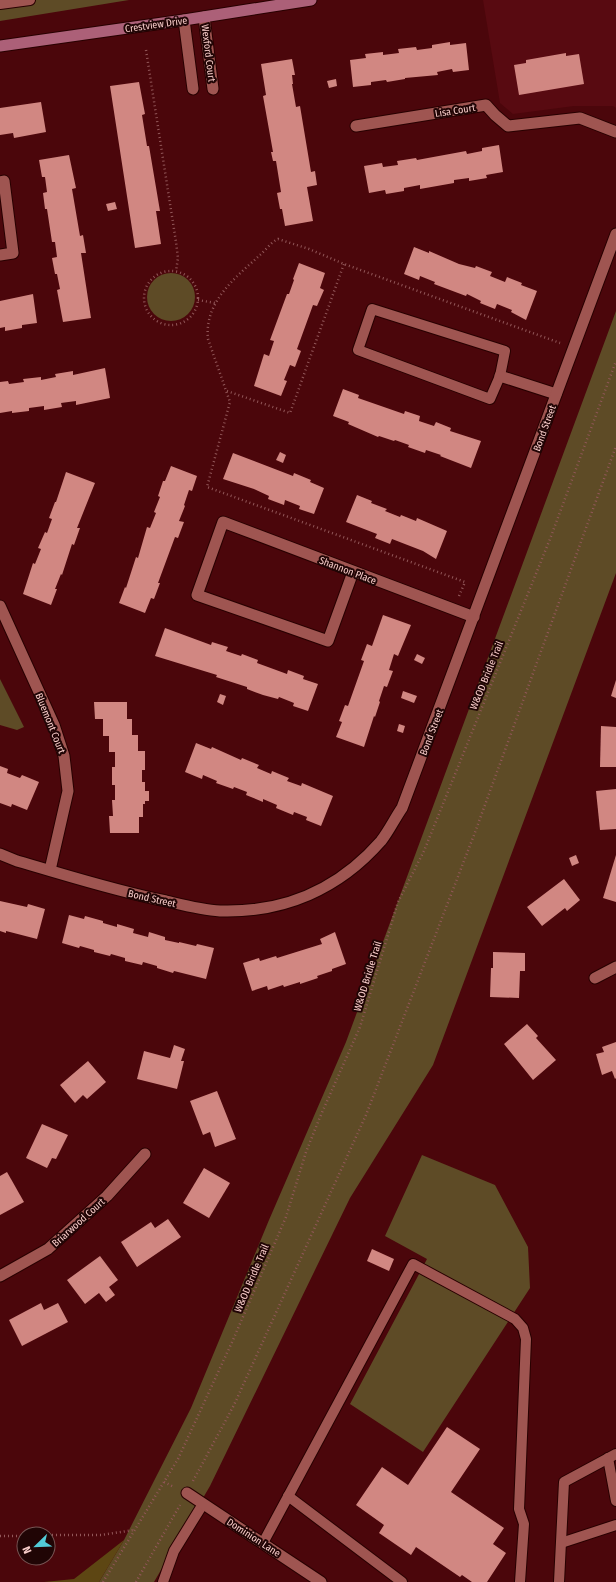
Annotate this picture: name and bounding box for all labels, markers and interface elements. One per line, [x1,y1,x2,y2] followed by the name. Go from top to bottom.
[124,15,188,35] street label: Crestview Drive
[199,24,218,83] street label: Wexford Court
[434,102,477,120] street label: Lisa Court
[531,403,559,453] street label: Bond Street
[317,555,378,587] street label: Shannon Place
[468,639,506,711] street label: W&OD Bridle Trail
[32,691,68,756] street label: Bluemont Court
[418,707,446,757] street label: Bond Street
[127,888,177,910] street label: Bond Street
[352,939,384,1013] street label: W&OD Bridle Trail
[50,1195,108,1250] street label: Briarwood Court
[232,1242,272,1314] street label: W&OD Bridle Trail
[224,1516,283,1560] street label: Dominion Lane
[16,1526,56,1566] north arrow
[20,1544,35,1555] text: N

